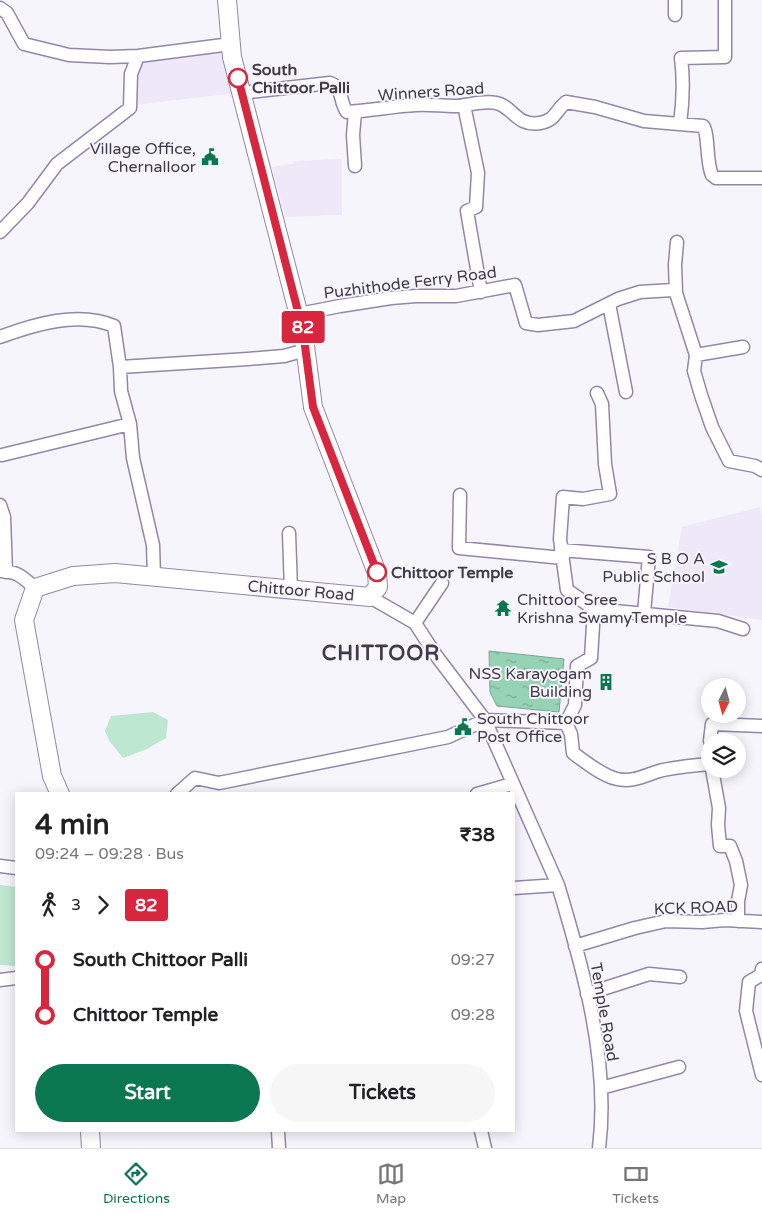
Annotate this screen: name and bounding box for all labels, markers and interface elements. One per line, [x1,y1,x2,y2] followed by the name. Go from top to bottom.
[252,60,350,98] place label: South Chittoor Palli
[228,68,248,88] marker: South Chittoor Palli
[377,78,485,106] street label: Winners Road
[90,139,197,177] place label: Village Office, Chernalloor
[200,147,220,167] public building icon: Village Office, Chernalloor
[322,262,498,304] street label: Puzhithode Ferry Road
[280,311,326,343] line badge: 82
[292,316,314,338] text: 82
[602,549,705,587] place label: S B O A Public School
[709,557,729,577] school or university icon: S B O A Public School
[367,562,387,582] marker: Chittoor Temple
[391,563,513,583] place label: Chittoor Temple
[247,576,355,606] street label: Chittoor Road
[517,590,687,628] place label: Chittoor Sree Krishna SwamyTemple
[493,598,513,618] temple icon: Chittoor Sree Krishna SwamyTemple
[322,641,440,666] district label: CHITTOOR
[469,664,592,702] place label: NSS Karayogam Building
[596,672,616,692] building icon: NSS Karayogam Building
[701,678,746,722] north arrow
[701,678,746,778] map controls
[477,709,590,747] place label: South Chittoor Post Office
[453,717,473,737] public building icon: South Chittoor Post Office
[701,733,746,778] button: layers
[35,808,110,842] text: 4 min
[460,824,495,846] text: ₹38
[35,844,184,864] text: 09:24 – 09:28 · Bus
[35,891,63,919] icon: walk
[89,891,117,919] icon: forward
[135,894,158,916] text: 82
[71,895,81,915] text: 3
[654,897,739,919] street label: KCK ROAD
[73,949,248,971] text: South Chittoor Palli
[451,950,495,970] text: 09:27
[585,961,623,1063] street label: Temple Road
[73,1004,218,1026] text: Chittoor Temple
[451,1005,495,1025] text: 09:28
[35,1064,260,1122] button: Start
[270,1064,495,1122] button: Tickets
[103,1160,170,1207] tab: Directions
[376,1160,406,1207] tab: Map
[612,1160,659,1207] tab: Tickets

